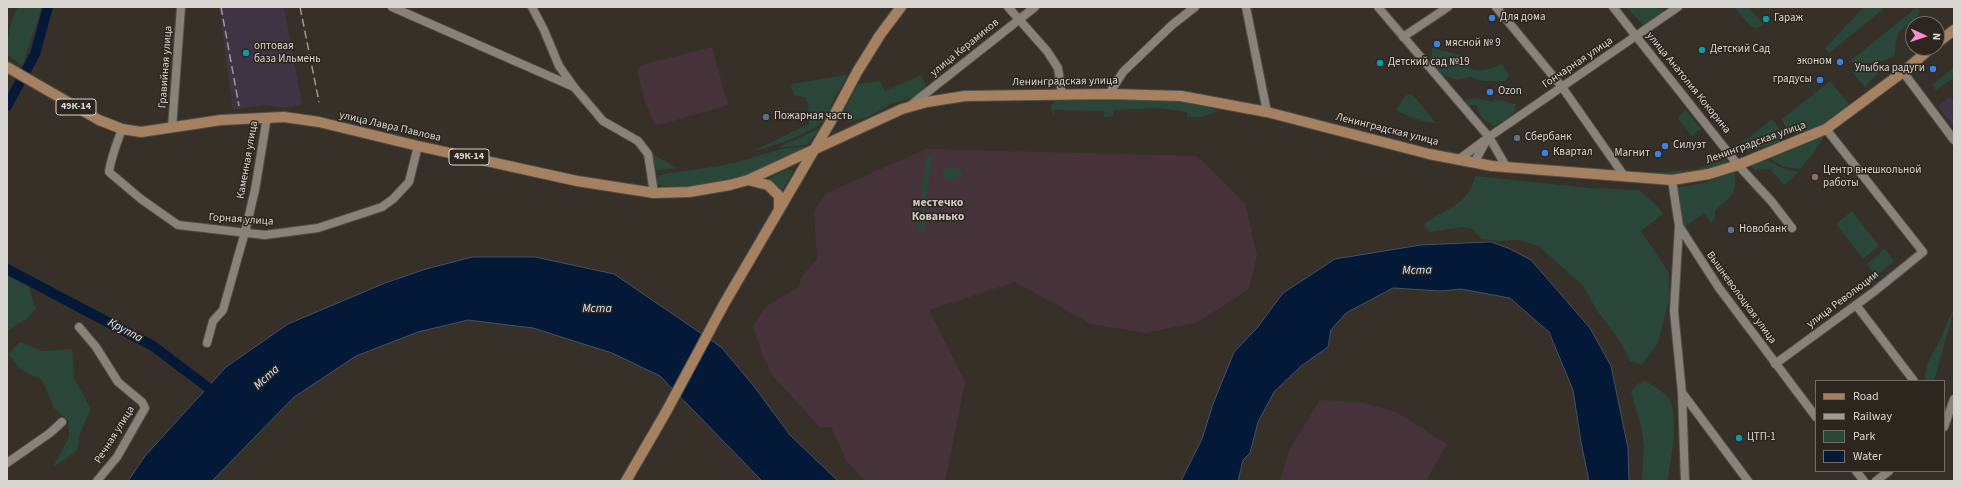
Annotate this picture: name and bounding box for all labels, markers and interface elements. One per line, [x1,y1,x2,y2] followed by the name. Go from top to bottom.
[1500,11,1545,25] place label: Для дома
[1774,12,1803,26] place label: Гараж
[1487,13,1497,23] marker: Для дома
[1761,14,1771,24] marker: Гараж
[928,16,1002,80] street label: улица Керамиков
[1905,16,1945,56] north arrow
[157,25,175,109] street label: Гравийная улица
[1643,30,1733,136] street label: улица Анатолия Кокорина
[1929,33,1944,41] text: N
[1540,35,1616,91] street label: Гончарная улица
[1445,37,1501,51] place label: мясной № 9
[1432,39,1442,49] marker: мясной № 9
[254,40,321,66] place label: оптовая база Ильмень
[1710,43,1770,57] place label: Детский Сад
[1697,45,1707,55] marker: Детский Сад
[241,48,251,58] marker: оптовая база Ильмень
[1797,55,1832,69] place label: эконом
[1388,56,1470,70] place label: Детский сад №19
[1835,57,1845,67] marker: эконом
[1375,58,1385,68] marker: Детский сад №19
[1855,62,1925,76] place label: Улыбка радуги
[1928,64,1938,74] marker: Улыбка радуги
[1773,73,1812,87] place label: градусы
[1012,74,1118,90] street label: Ленинградская улица
[1815,75,1825,85] marker: градусы
[1498,85,1522,99] place label: Ozon
[1485,87,1495,97] marker: Ozon
[56,99,96,115] road number: 49К-14
[338,109,442,145] street label: улица Лавра Павлова
[774,110,852,124] place label: Пожарная часть
[1334,111,1440,149] street label: Ленинградская улица
[761,112,771,122] marker: Пожарная часть
[1704,119,1808,167] street label: Ленинградская улица
[235,120,261,200] street label: Каменная улица
[1525,131,1572,145] place label: Сбербанк
[1512,133,1522,143] marker: Сбербанк
[1673,139,1706,153] place label: Силуэт
[1660,141,1670,151] marker: Силуэт
[1553,146,1593,160] place label: Квартал
[1614,147,1650,161] place label: Магнит
[1540,148,1550,158] marker: Квартал
[449,149,489,165] road number: 49К-14
[1653,149,1663,159] marker: Магнит
[1823,164,1921,190] place label: Центр внешкольной работы
[1810,172,1820,182] marker: Центр внешкольной работы
[912,196,964,224] district label: местечко Кованько
[208,211,274,229] street label: Горная улица
[1739,223,1787,237] place label: Новобанк
[1726,225,1736,235] marker: Новобанк
[1703,249,1779,347] street label: Вышневолоцкая улица
[1402,264,1432,278] water label: Мста
[1804,269,1882,331] street label: улица Революции
[582,302,612,316] water label: Мста
[105,316,145,346] water label: Круппа
[251,363,283,393] water label: Мста
[1815,380,1945,472] legend
[1853,388,1879,405] text: Road
[92,404,138,466] street label: Речная улица
[1853,408,1892,425] text: Railway
[1853,428,1875,445] text: Park
[1747,431,1776,445] place label: ЦТП-1
[1734,433,1744,443] marker: ЦТП-1
[1853,448,1882,465] text: Water

